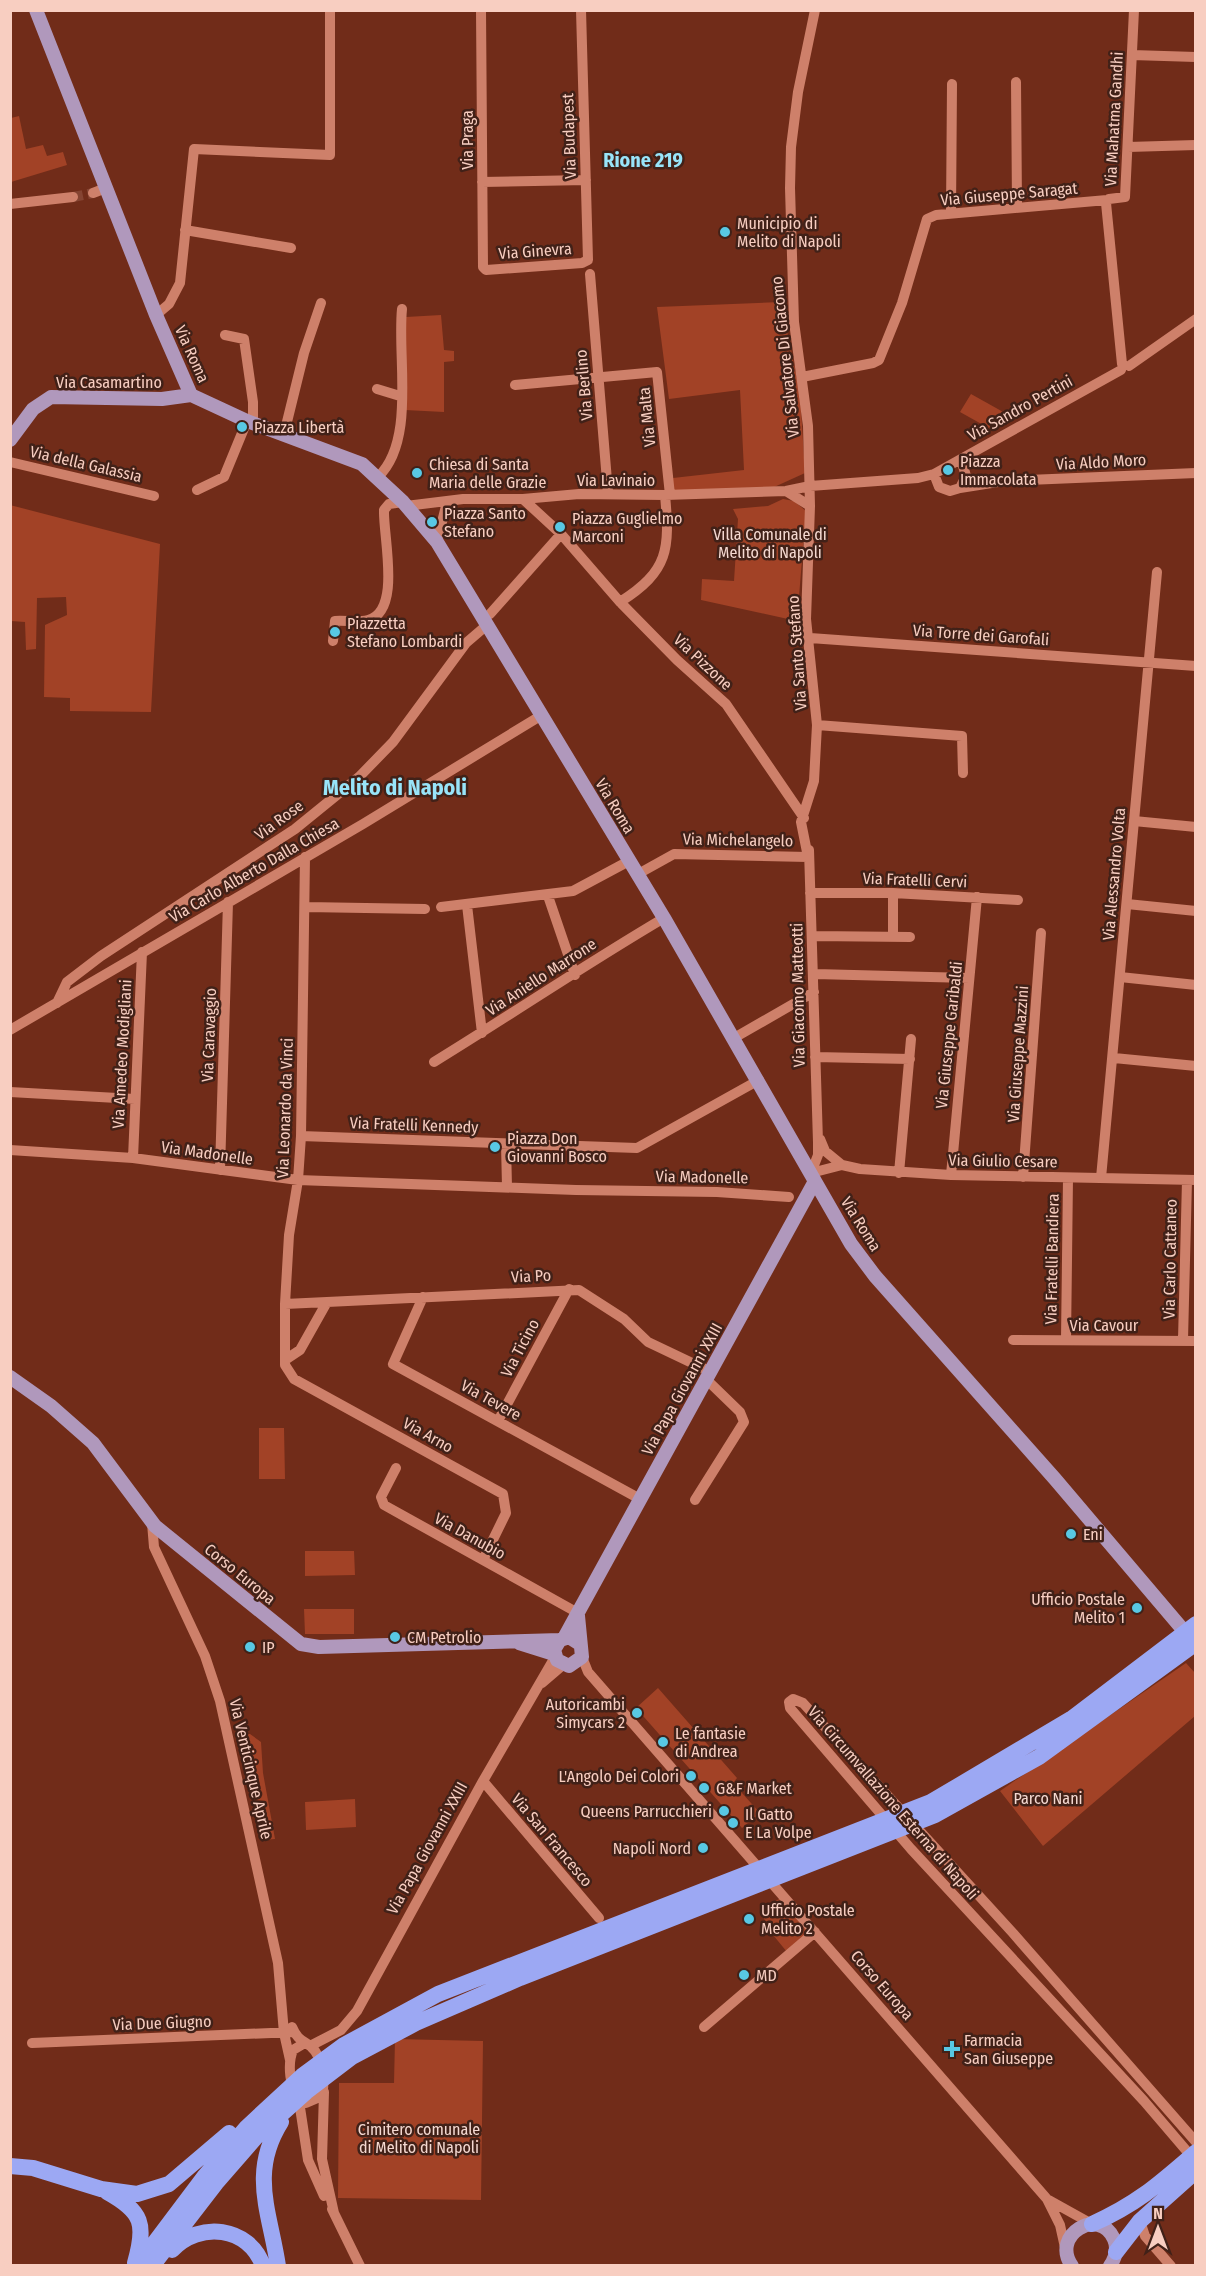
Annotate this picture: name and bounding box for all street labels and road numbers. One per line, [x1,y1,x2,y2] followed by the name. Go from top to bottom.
[1101,51,1127,187] street label: Via Mahatma Gandhi
[558,92,580,179] street label: Via Budapest
[458,110,477,170] street label: Via Praga
[940,178,1079,209] street label: Via Giuseppe Saragat
[498,239,572,263] street label: Via Ginevra
[767,275,803,439] street label: Via Salvatore Di Giacomo
[171,322,213,386] street label: Via Roma
[571,349,597,421] street label: Via Berlino
[964,371,1076,445] street label: Via Sandro Pertini
[56,373,162,392] street label: Via Casamartino
[634,386,660,448] street label: Via Malta
[28,442,144,486] street label: Via della Galassia
[1055,450,1147,474] street label: Via Aldo Moro
[577,471,655,490] street label: Via Lavinaio
[784,595,810,711] street label: Via Santo Stefano
[912,621,1050,649] street label: Via Torre dei Garofali
[670,630,736,694] street label: Via Pizzone
[591,775,639,837] street label: Via Roma
[251,796,307,844] street label: Via Rose
[1099,807,1129,941] street label: Via Alessandro Volta
[166,813,342,926] street label: Via Carlo Alberto Dalla Chiesa
[683,830,793,850] street label: Via Michelangelo
[862,869,968,891] street label: Via Fratelli Cervi
[787,923,809,1067] street label: Via Giacomo Matteotti
[482,934,600,1020] street label: Via Aniello Marrone
[932,960,966,1110] street label: Via Giuseppe Garibaldi
[109,979,135,1129] street label: Via Amedeo Modigliani
[1004,985,1032,1123] street label: Via Giuseppe Mazzini
[198,988,220,1082] street label: Via Caravaggio
[273,1037,297,1179] street label: Via Leonardo da Vinci
[349,1113,480,1137] street label: Via Fratelli Kennedy
[160,1137,254,1169] street label: Via Madonelle
[948,1151,1058,1171] street label: Via Giulio Cesare
[656,1167,749,1187] street label: Via Madonelle
[837,1193,885,1255] street label: Via Roma
[1041,1193,1063,1325] street label: Via Fratelli Bandiera
[1159,1199,1181,1319] street label: Via Carlo Cattaneo
[510,1265,552,1287] street label: Via Po
[497,1316,543,1380] street label: Via Ticino
[1070,1316,1139,1335] street label: Via Cavour
[638,1320,726,1458] street label: Via Papa Giovanni XXIII
[457,1376,525,1424] street label: Via Tevere
[400,1413,456,1457] street label: Via Arno
[431,1509,509,1563] street label: Via Danubio
[201,1540,280,1609] street label: Corso Europa
[226,1697,276,1841] street label: Via Venticinque Aprile
[804,1702,982,1904] street label: Via Circumvallazione Esterna di Napoli
[383,1779,471,1917] street label: Via Papa Giovanni XXIII
[508,1790,596,1890] street label: Via San Francesco
[847,1946,917,2024] street label: Corso Europa
[112,2012,212,2034] street label: Via Due Giugno

